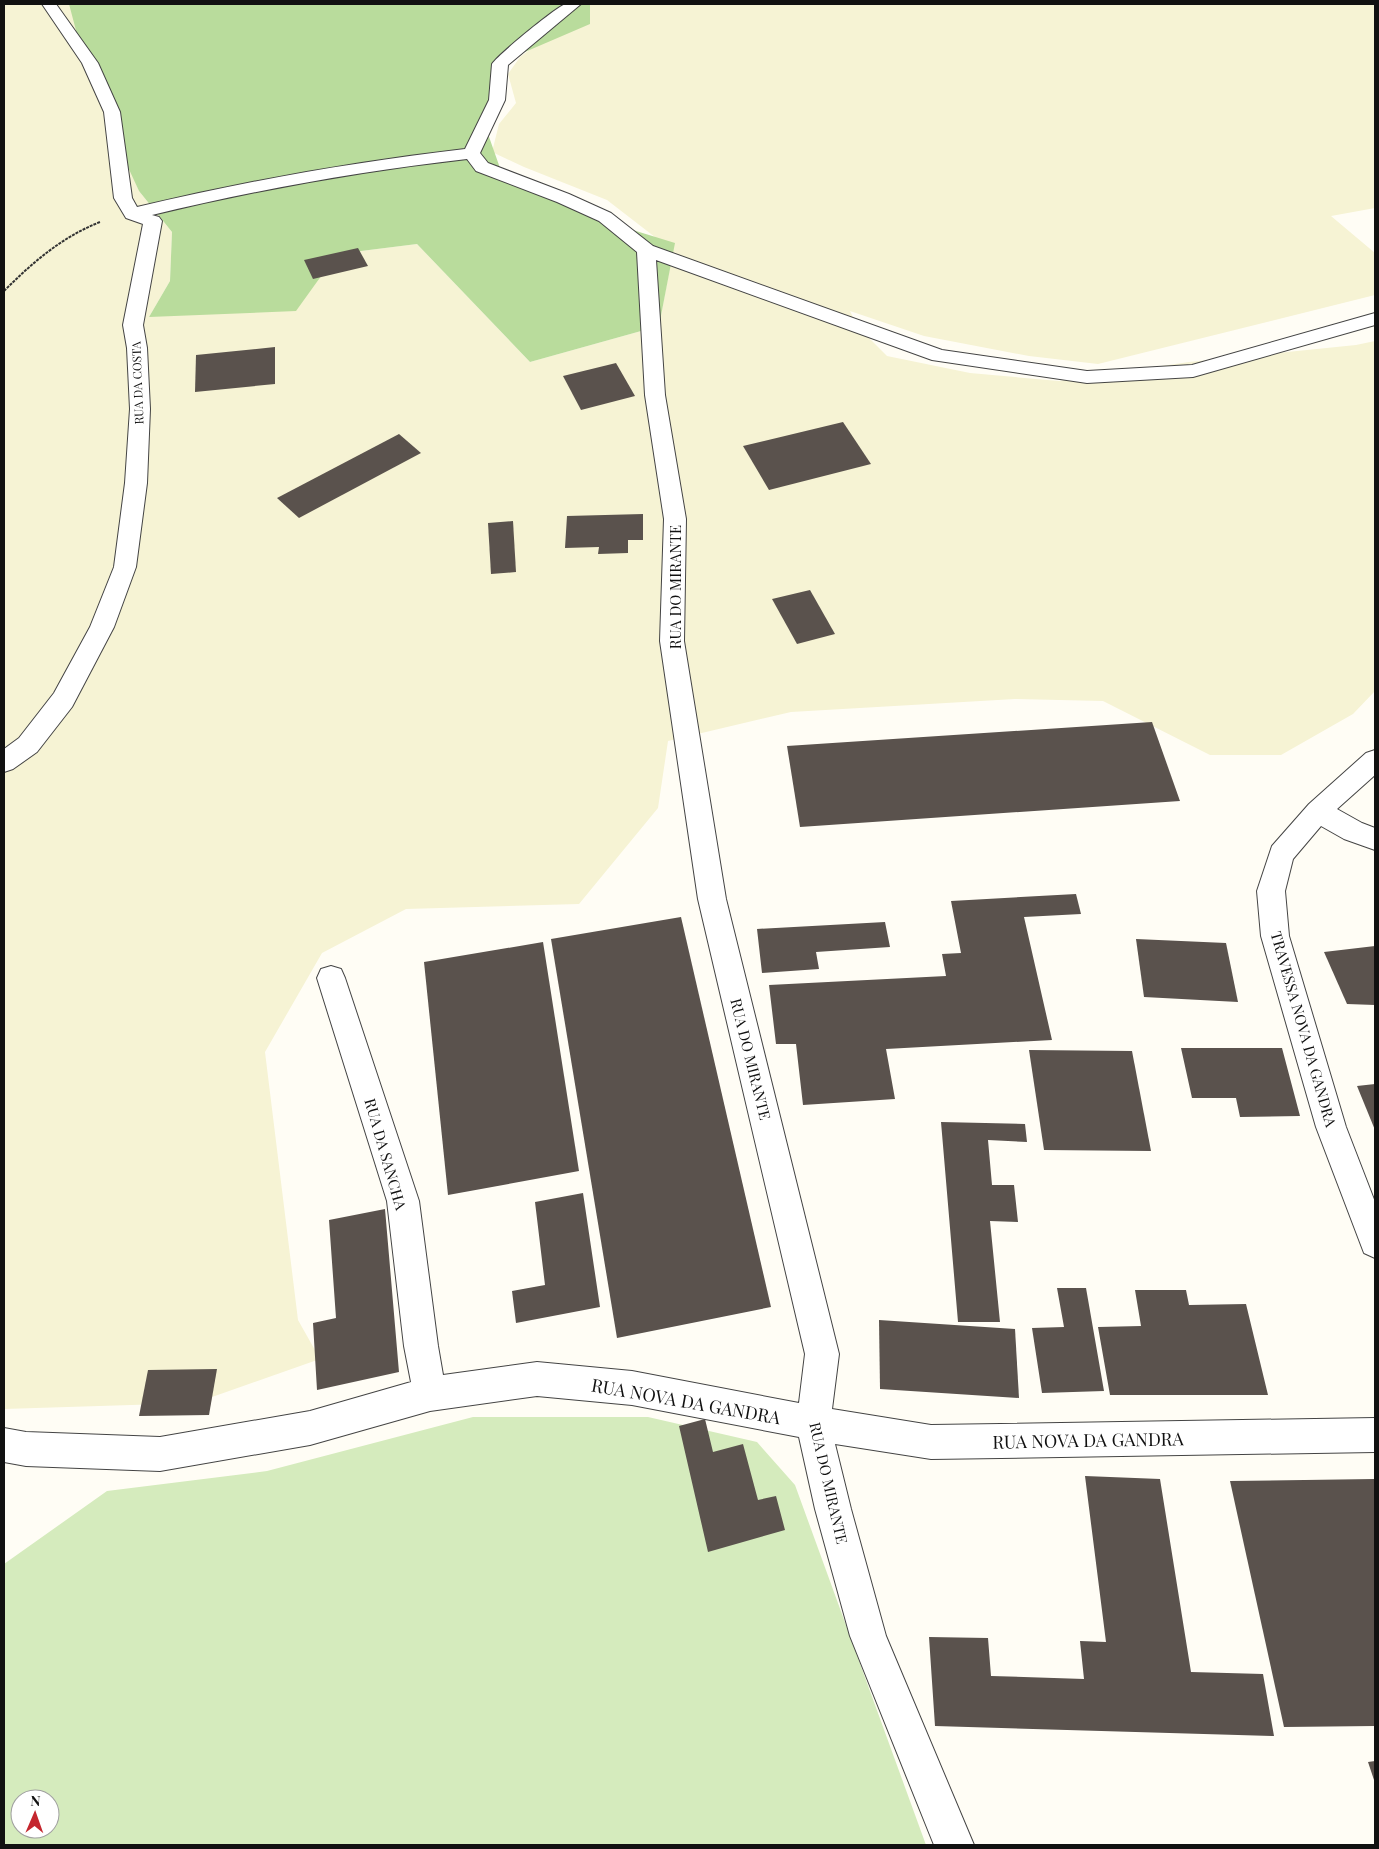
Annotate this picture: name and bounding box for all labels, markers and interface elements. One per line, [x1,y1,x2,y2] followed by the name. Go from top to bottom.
[128,341,146,425] street label: RUA DA COSTA
[665,525,685,649] street label: RUA DO MIRANTE
[1266,929,1342,1130] street label: TRAVESSA NOVA DA GANDRA
[726,996,776,1122] street label: RUA DO MIRANTE
[361,1096,412,1213] street label: RUA DA SANCHA
[590,1373,783,1430] street label: RUA NOVA DA GANDRA
[805,1420,853,1546] street label: RUA DO MIRANTE
[992,1426,1185,1454] street label: RUA NOVA DA GANDRA
[10,1789,60,1839] north arrow
[30,1791,41,1810] text: N

